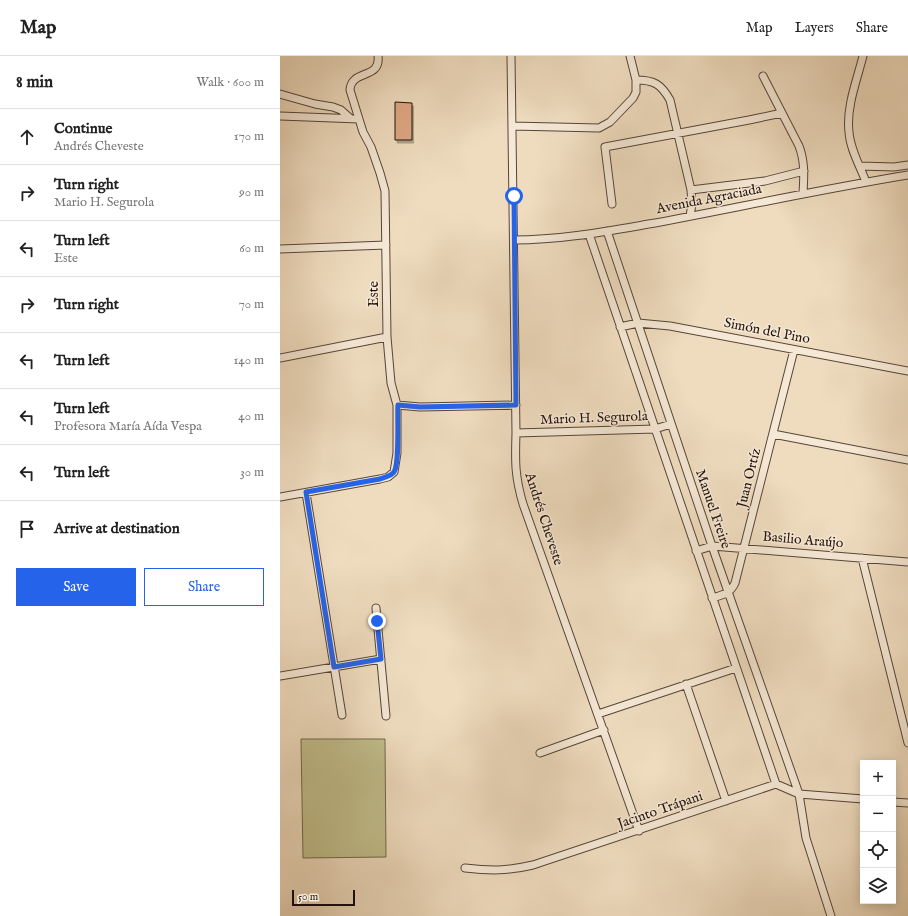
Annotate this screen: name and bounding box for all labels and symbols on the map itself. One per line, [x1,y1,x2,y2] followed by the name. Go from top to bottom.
[654,180,764,218] street label: Avenida Agraciada
[505,187,523,205] route start
[365,281,383,307] street label: Este
[722,314,812,348] street label: Simón del Pino
[540,407,649,429] street label: Mario H. Segurola
[732,446,765,512] street label: Juan Ortíz
[691,467,735,552] street label: Manuel Freire
[520,469,568,568] street label: Andrés Cheveste
[762,528,845,553] street label: Basilio Araújo
[368,612,386,630] route end
[613,787,705,834] street label: Jacinto Trápani
[292,888,355,907] scale bar

